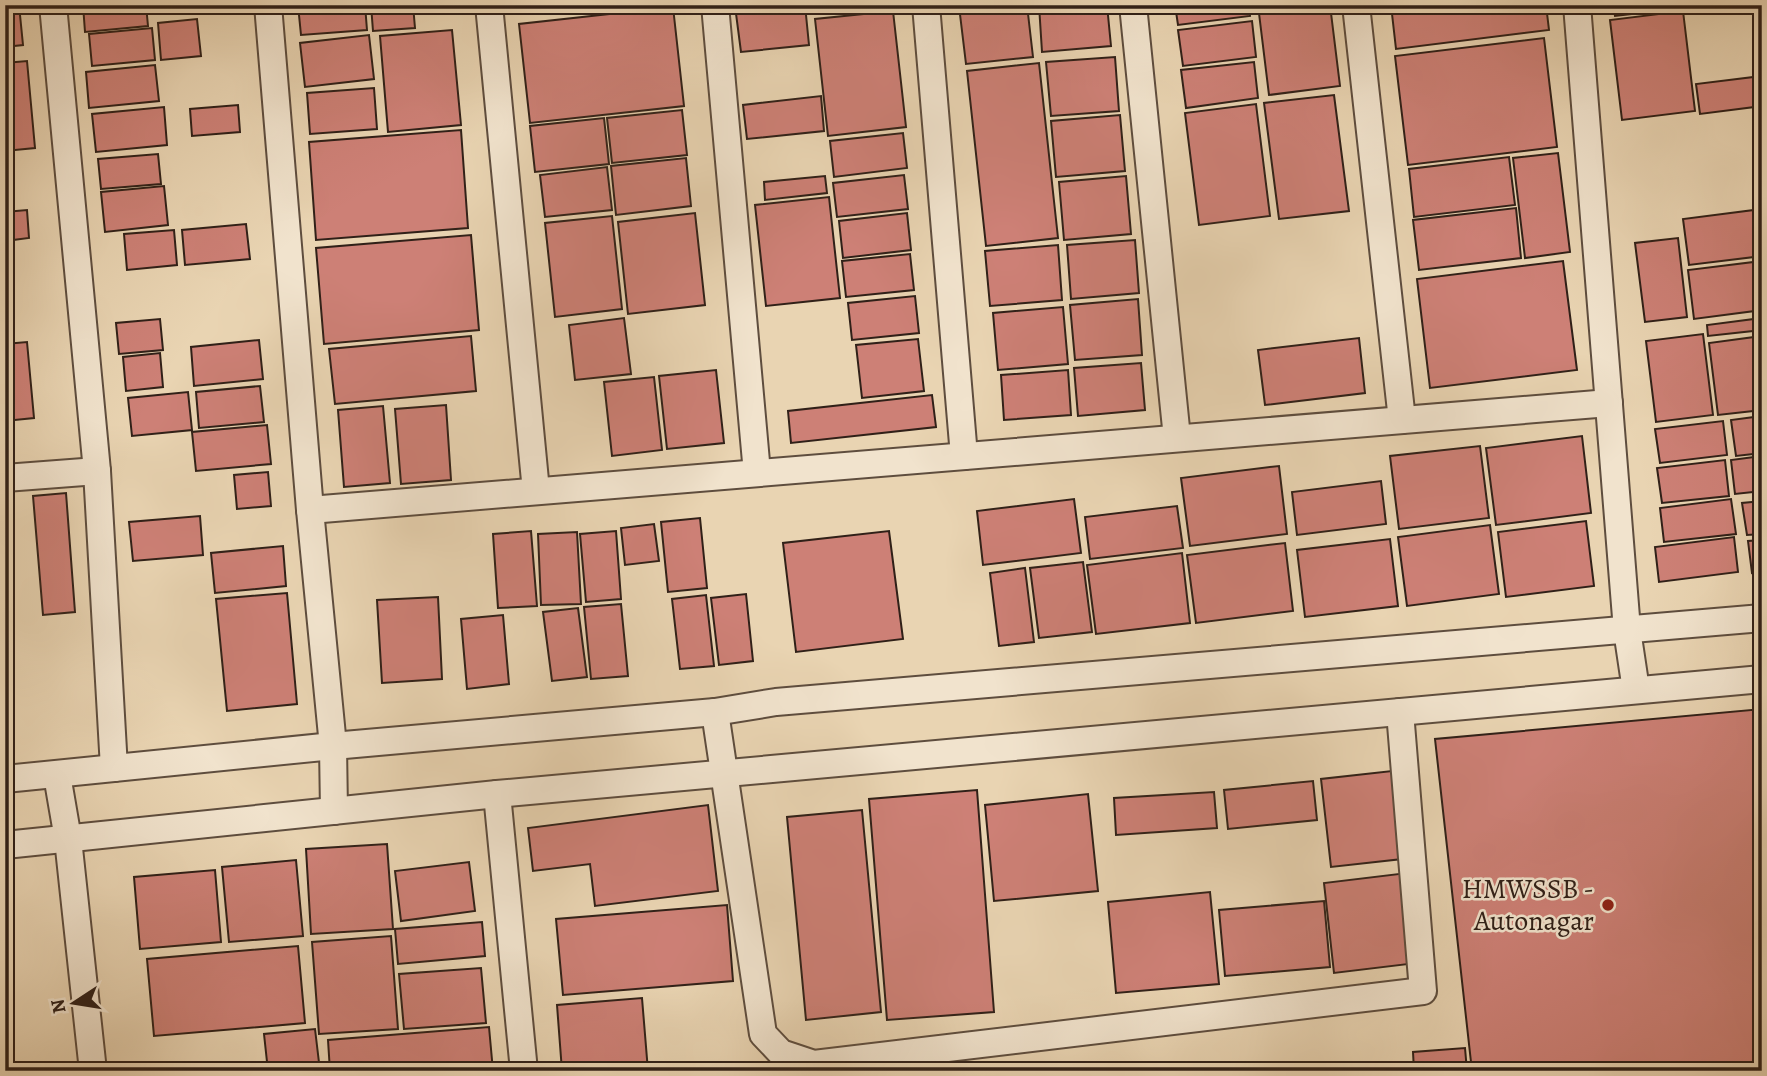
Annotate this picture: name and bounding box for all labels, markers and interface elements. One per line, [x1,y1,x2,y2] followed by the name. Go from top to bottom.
[1462,870,1594,940] place label: HMWSSB - Autonagar
[1600,897,1616,913] marker: HMWSSB - Autonagar
[38,968,108,1038] north arrow
[44,997,73,1016] text: N

